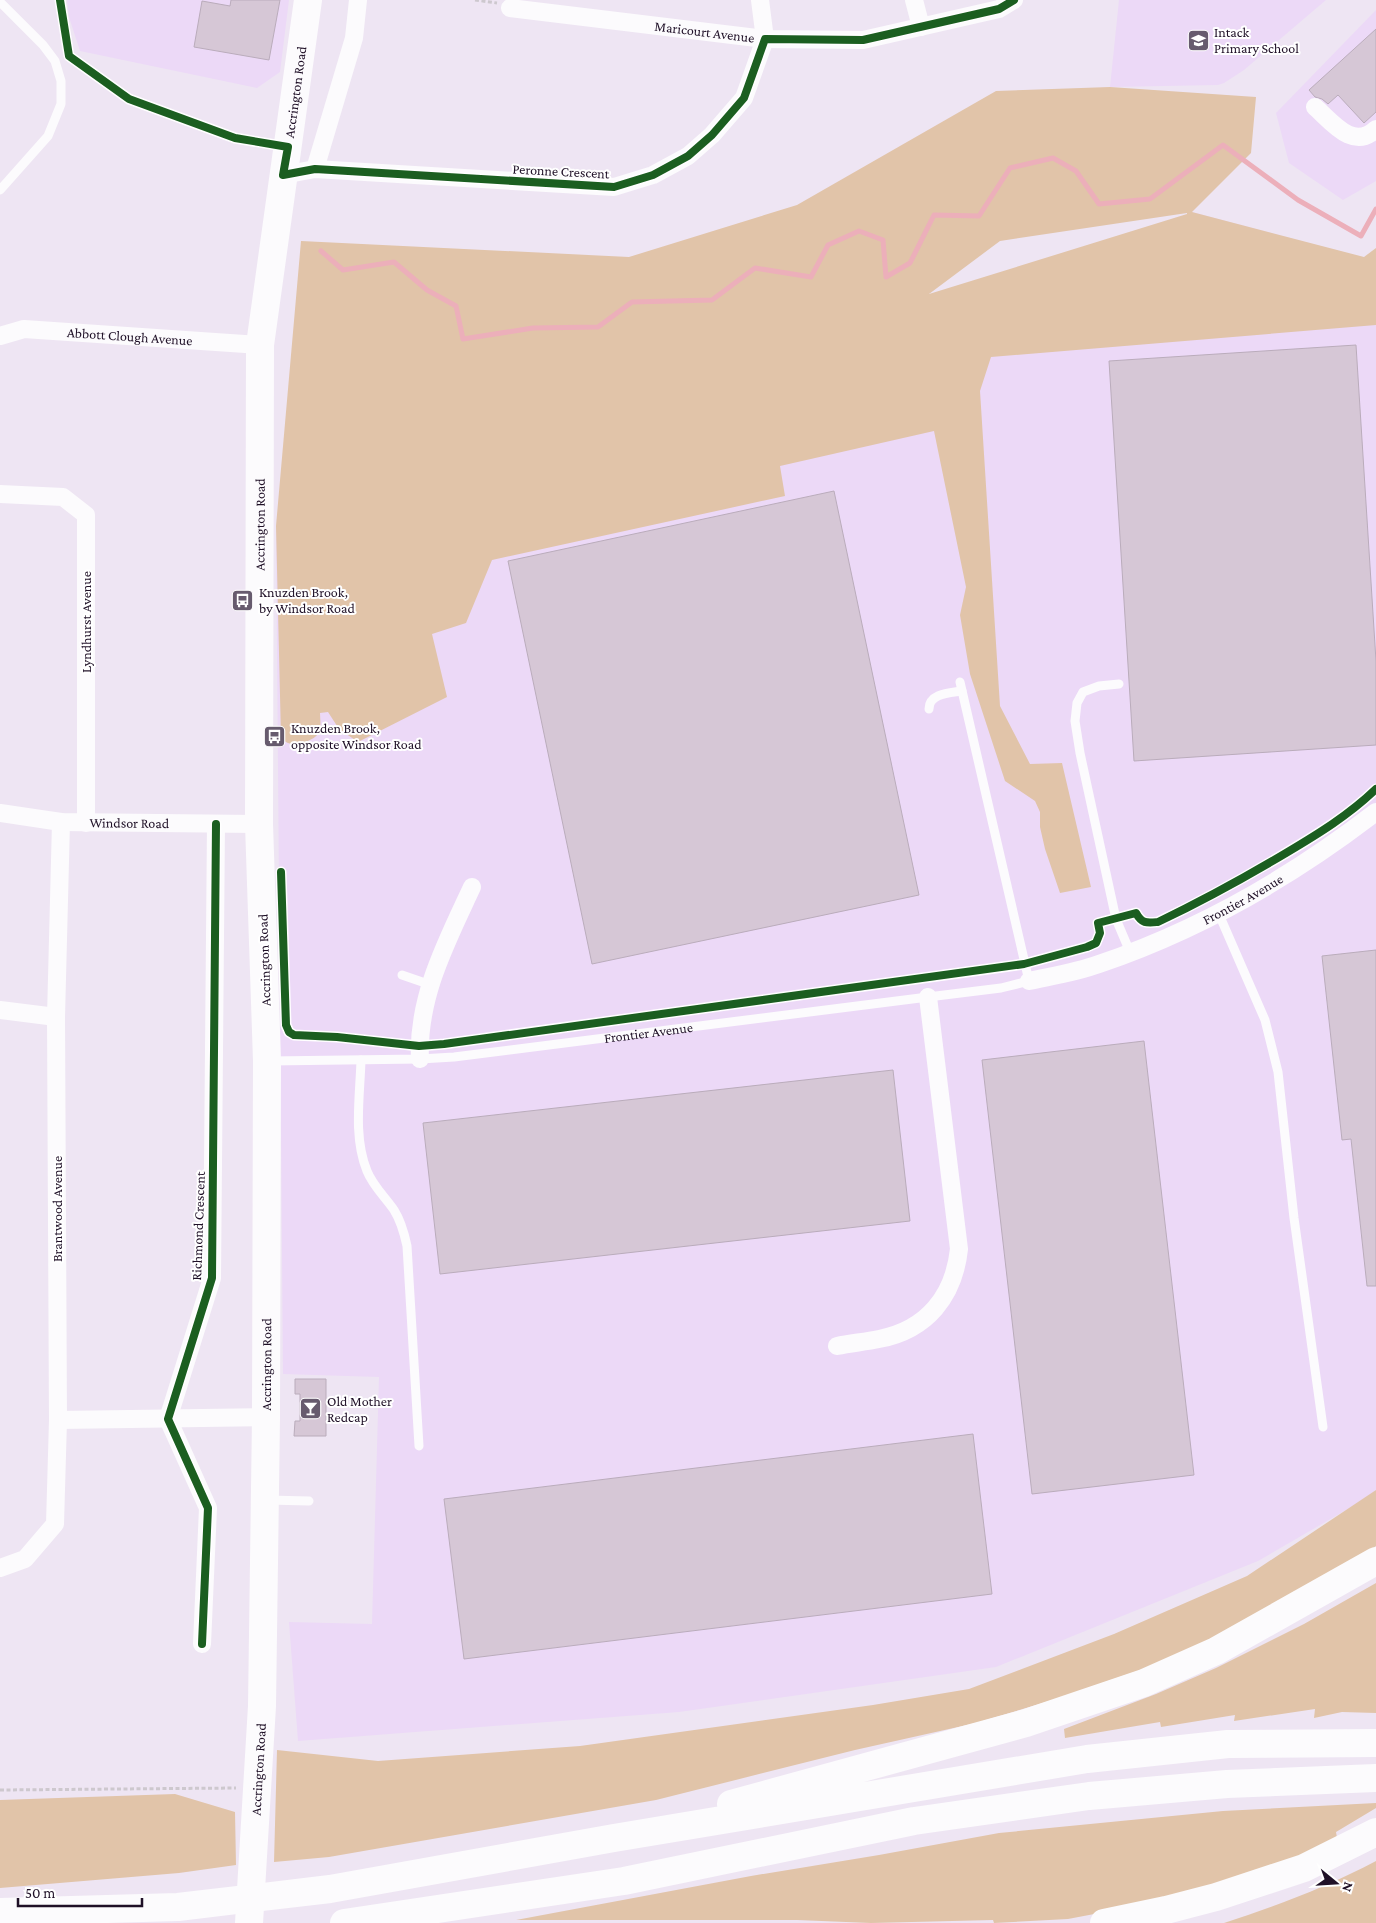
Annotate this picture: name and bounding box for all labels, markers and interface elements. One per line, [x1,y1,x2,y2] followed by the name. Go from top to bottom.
[654,18,755,46] street label: Maricourt Avenue
[1214,24,1299,56] place label: Intack Primary School
[1186,28,1210,52] school or university icon: Intack Primary School
[281,44,310,139] street label: Accrington Road
[512,160,610,182] street label: Peronne Crescent
[67,324,193,348] street label: Abbott Clough Avenue
[252,478,268,571] street label: Accrington Road
[78,571,94,673] street label: Lyndhurst Avenue
[259,584,355,616] place label: Knuzden Brook, by Windsor Road
[231,588,255,612] bus stop icon: Knuzden Brook, by Windsor Road
[291,720,422,752] place label: Knuzden Brook, opposite Windsor Road
[263,724,287,748] bus stop icon: Knuzden Brook, opposite Windsor Road
[89,814,170,831] street label: Windsor Road
[1200,870,1286,928] street label: Frontier Avenue
[254,913,274,1006] street label: Accrington Road
[603,1019,694,1046] street label: Frontier Avenue
[49,1156,65,1262] street label: Brantwood Avenue
[188,1171,208,1281] street label: Richmond Crescent
[258,1317,274,1411] street label: Accrington Road
[327,1393,392,1425] place label: Old Mother Redcap
[299,1397,323,1421] bar icon: Old Mother Redcap
[247,1722,269,1816] street label: Accrington Road
[1311,1858,1361,1908] north arrow
[18,1876,141,1908] scale bar
[1339,1880,1357,1894] text: N
[25,1885,55,1901] text: 50 m

